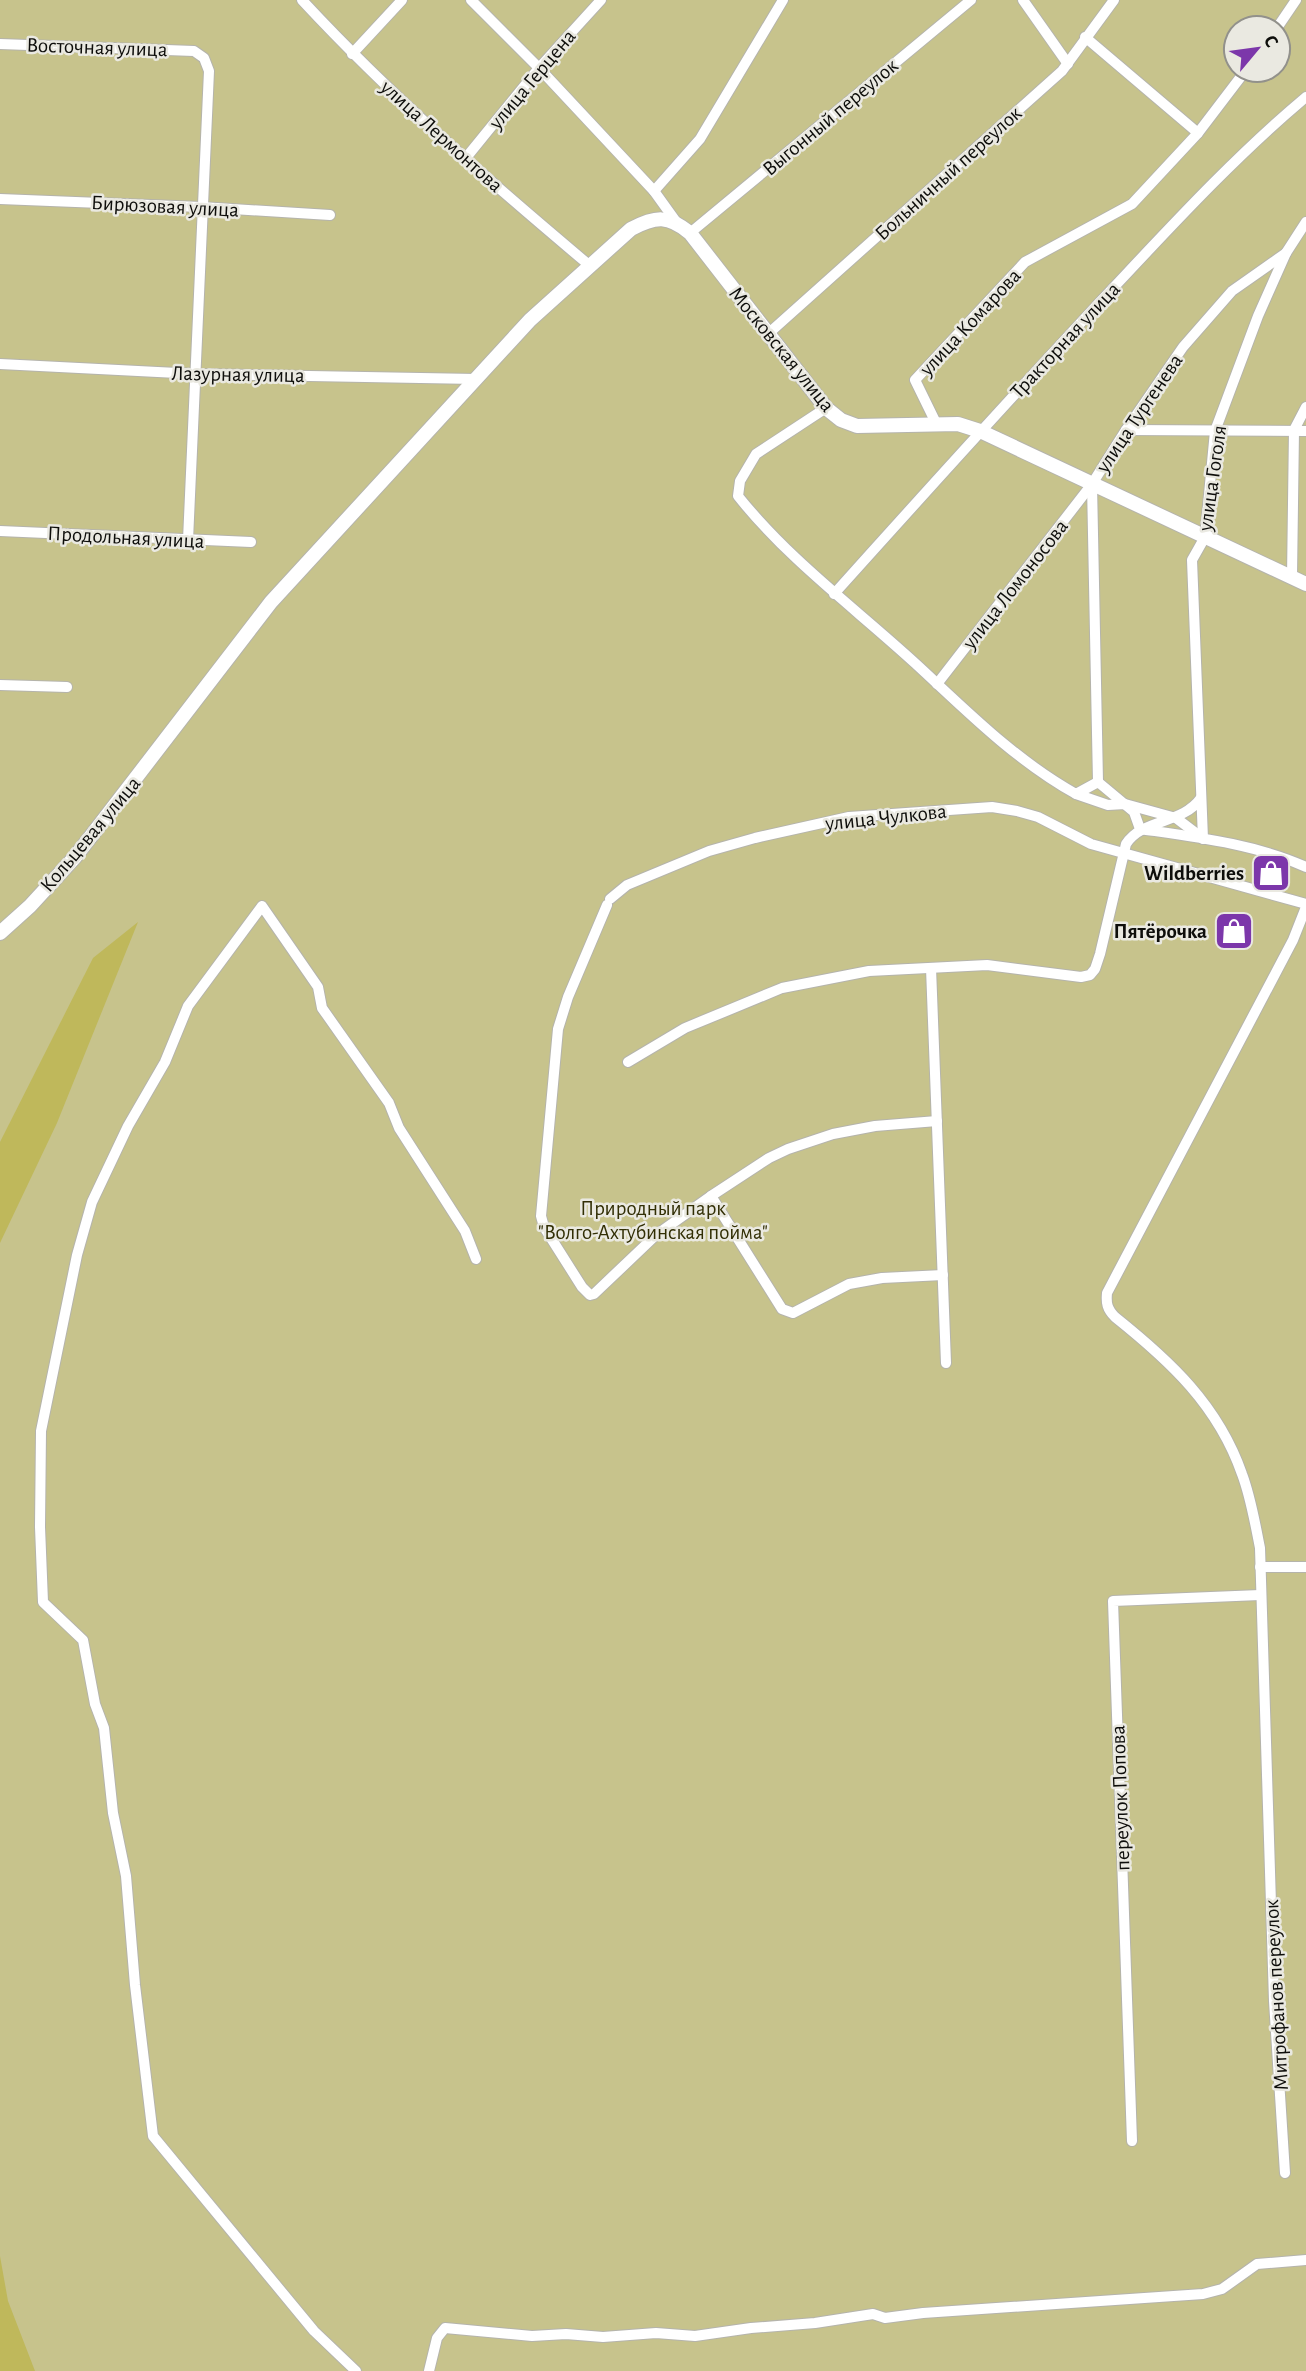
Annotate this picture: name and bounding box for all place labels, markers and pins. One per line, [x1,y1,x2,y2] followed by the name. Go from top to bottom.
[1250,852,1292,894] shop icon: Wildberries
[1144,863,1244,884] place label: Wildberries
[1213,910,1255,952] shop icon: Пятёрочка
[1113,921,1207,942] place label: Пятёрочка

